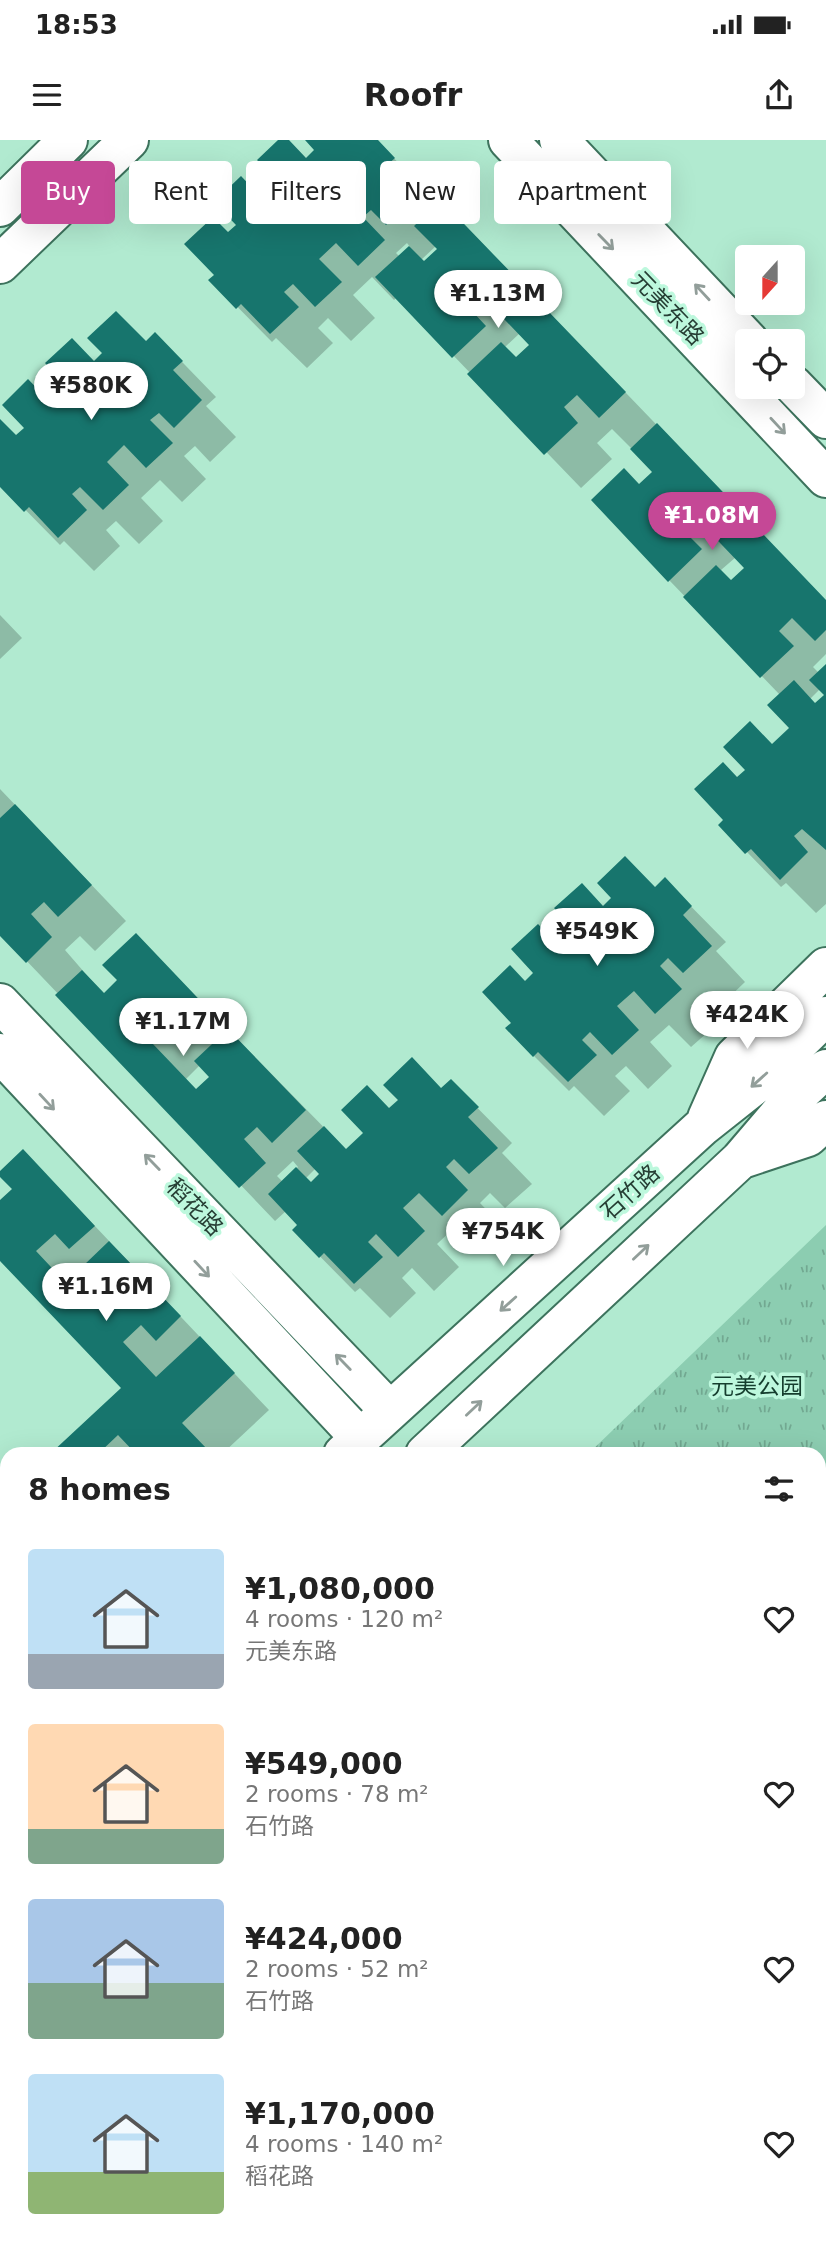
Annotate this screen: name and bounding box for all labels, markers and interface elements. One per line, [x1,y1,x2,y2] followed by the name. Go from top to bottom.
[35,10,118,40] text: 18:53
[28,76,66,114] icon: menu
[364,76,462,114] text: Roofr
[760,76,798,114] icon: share
[21,161,115,224] chip: Buy
[129,161,232,224] chip: Rent
[246,161,366,224] chip: Filters
[380,161,480,224] chip: New
[494,161,671,224] chip: Apartment
[597,234,614,251] one-way arrow
[735,245,805,315] north arrow
[735,245,805,399] map controls
[627,266,709,350] street label: 元美东路
[441,270,555,330] pin: ¥1.13M
[450,280,546,306] text: ¥1.13M
[694,283,710,301] one-way arrow
[735,329,805,399] button: locate
[42,362,140,422] pin: ¥580K
[50,372,132,398] text: ¥580K
[770,417,786,435] one-way arrow
[655,492,769,552] pin: ¥1.08M
[664,502,760,528] text: ¥1.08M
[548,908,646,968] pin: ¥549K
[556,918,638,944] text: ¥549K
[698,992,796,1051] pin: ¥424K
[126,998,240,1058] pin: ¥1.17M
[706,1001,788,1027] text: ¥424K
[135,1008,231,1034] text: ¥1.17M
[750,1072,768,1088] one-way arrow
[38,1093,55,1110] one-way arrow
[143,1154,160,1171] one-way arrow
[596,1159,664,1225] street label: 石竹路
[162,1173,228,1241] street label: 稻花路
[454,1208,552,1268] pin: ¥754K
[462,1218,544,1244] text: ¥754K
[632,1244,649,1261] one-way arrow
[194,1260,210,1278] one-way arrow
[49,1264,163,1323] pin: ¥1.16M
[58,1273,154,1299] text: ¥1.16M
[499,1296,517,1312] one-way arrow
[334,1354,351,1371] one-way arrow
[711,1373,803,1399] park label: 元美公园
[465,1399,482,1416] one-way arrow
[760,1470,798,1508] icon: filters
[28,1472,171,1507] text: 8 homes
[245,1571,435,1606] text: ¥1,080,000
[84,1577,168,1661] icon: home
[760,1600,798,1638] icon: heart
[245,1606,443,1632] text: 4 rooms · 120 m²
[245,1638,337,1664] text: 元美东路
[245,1746,403,1781] text: ¥549,000
[84,1752,168,1836] icon: home
[760,1775,798,1813] icon: heart
[245,1781,429,1807] text: 2 rooms · 78 m²
[245,1813,314,1839] text: 石竹路
[245,1921,403,1956] text: ¥424,000
[84,1927,168,2011] icon: home
[760,1950,798,1988] icon: heart
[245,1956,429,1982] text: 2 rooms · 52 m²
[245,1988,314,2014] text: 石竹路
[245,2096,435,2131] text: ¥1,170,000
[84,2102,168,2186] icon: home
[760,2125,798,2163] icon: heart
[245,2131,443,2157] text: 4 rooms · 140 m²
[245,2163,314,2189] text: 稻花路

